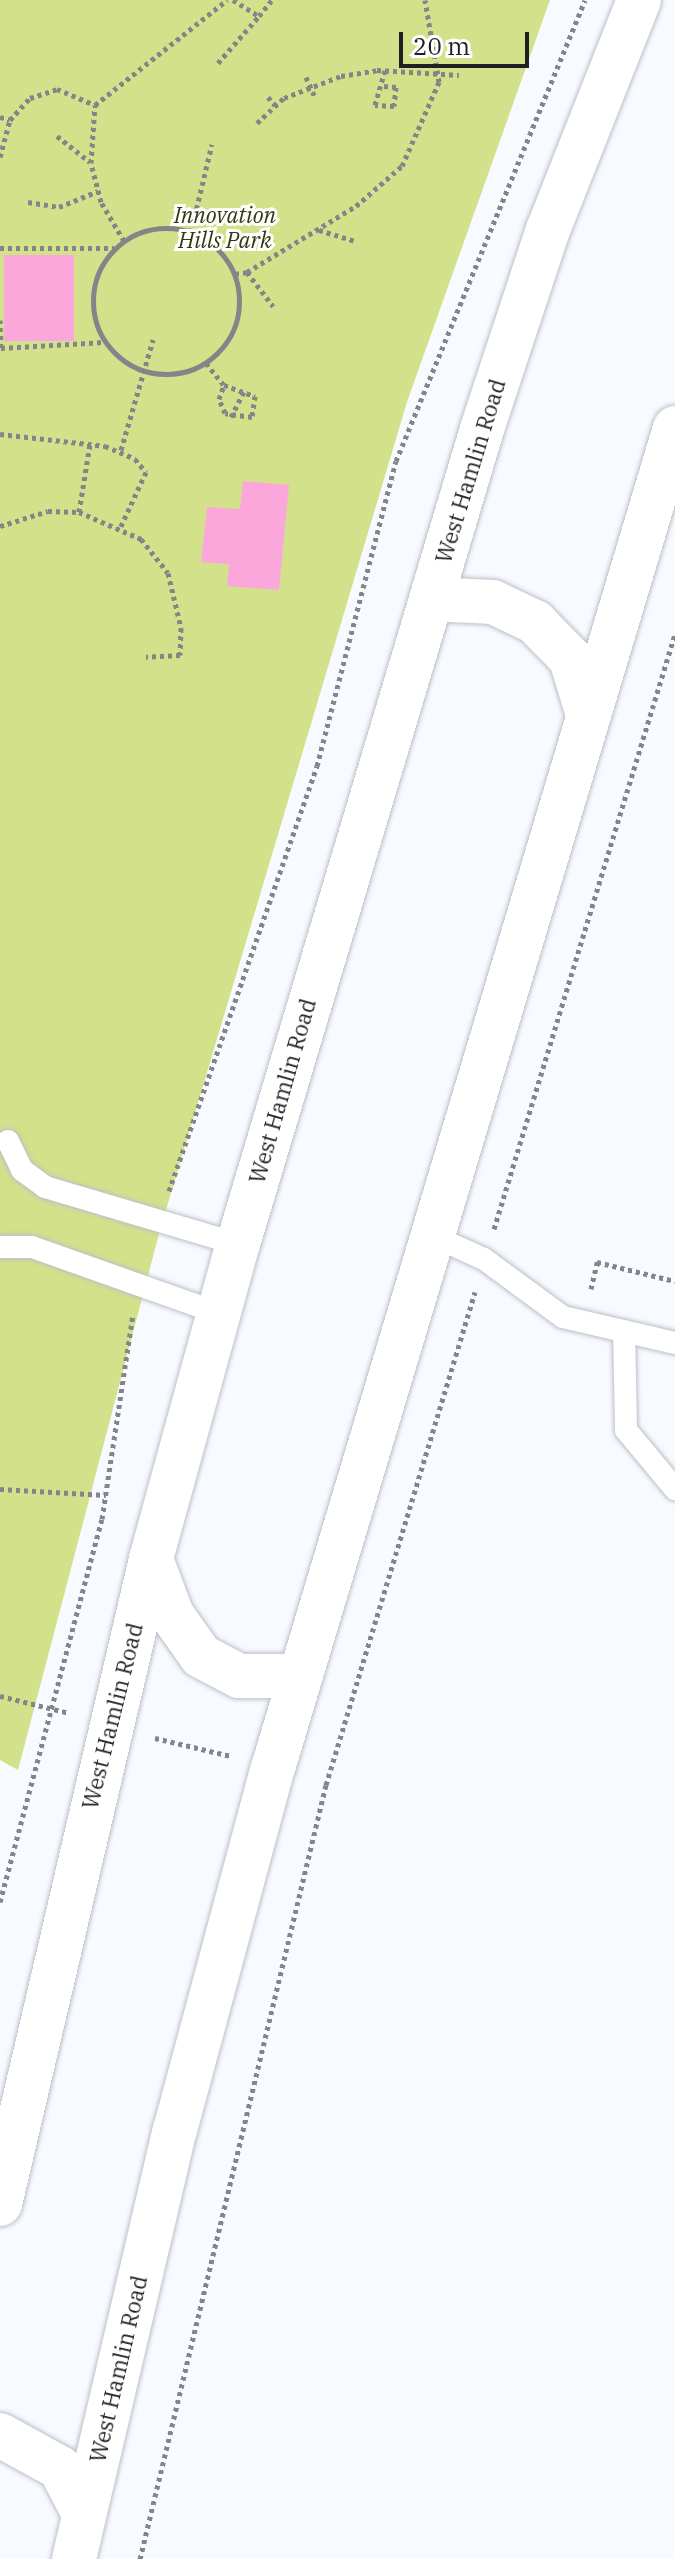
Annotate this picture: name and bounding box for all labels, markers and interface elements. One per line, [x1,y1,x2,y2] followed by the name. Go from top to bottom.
[403,16,533,66] scale bar
[413,30,470,62] text: 20 m
[174,201,276,252] park label: Innovation Hills Park
[429,376,511,566] street label: West Hamlin Road
[243,996,321,1186] street label: West Hamlin Road
[76,1620,148,1812] street label: West Hamlin Road
[84,2273,152,2465] street label: West Hamlin Road

